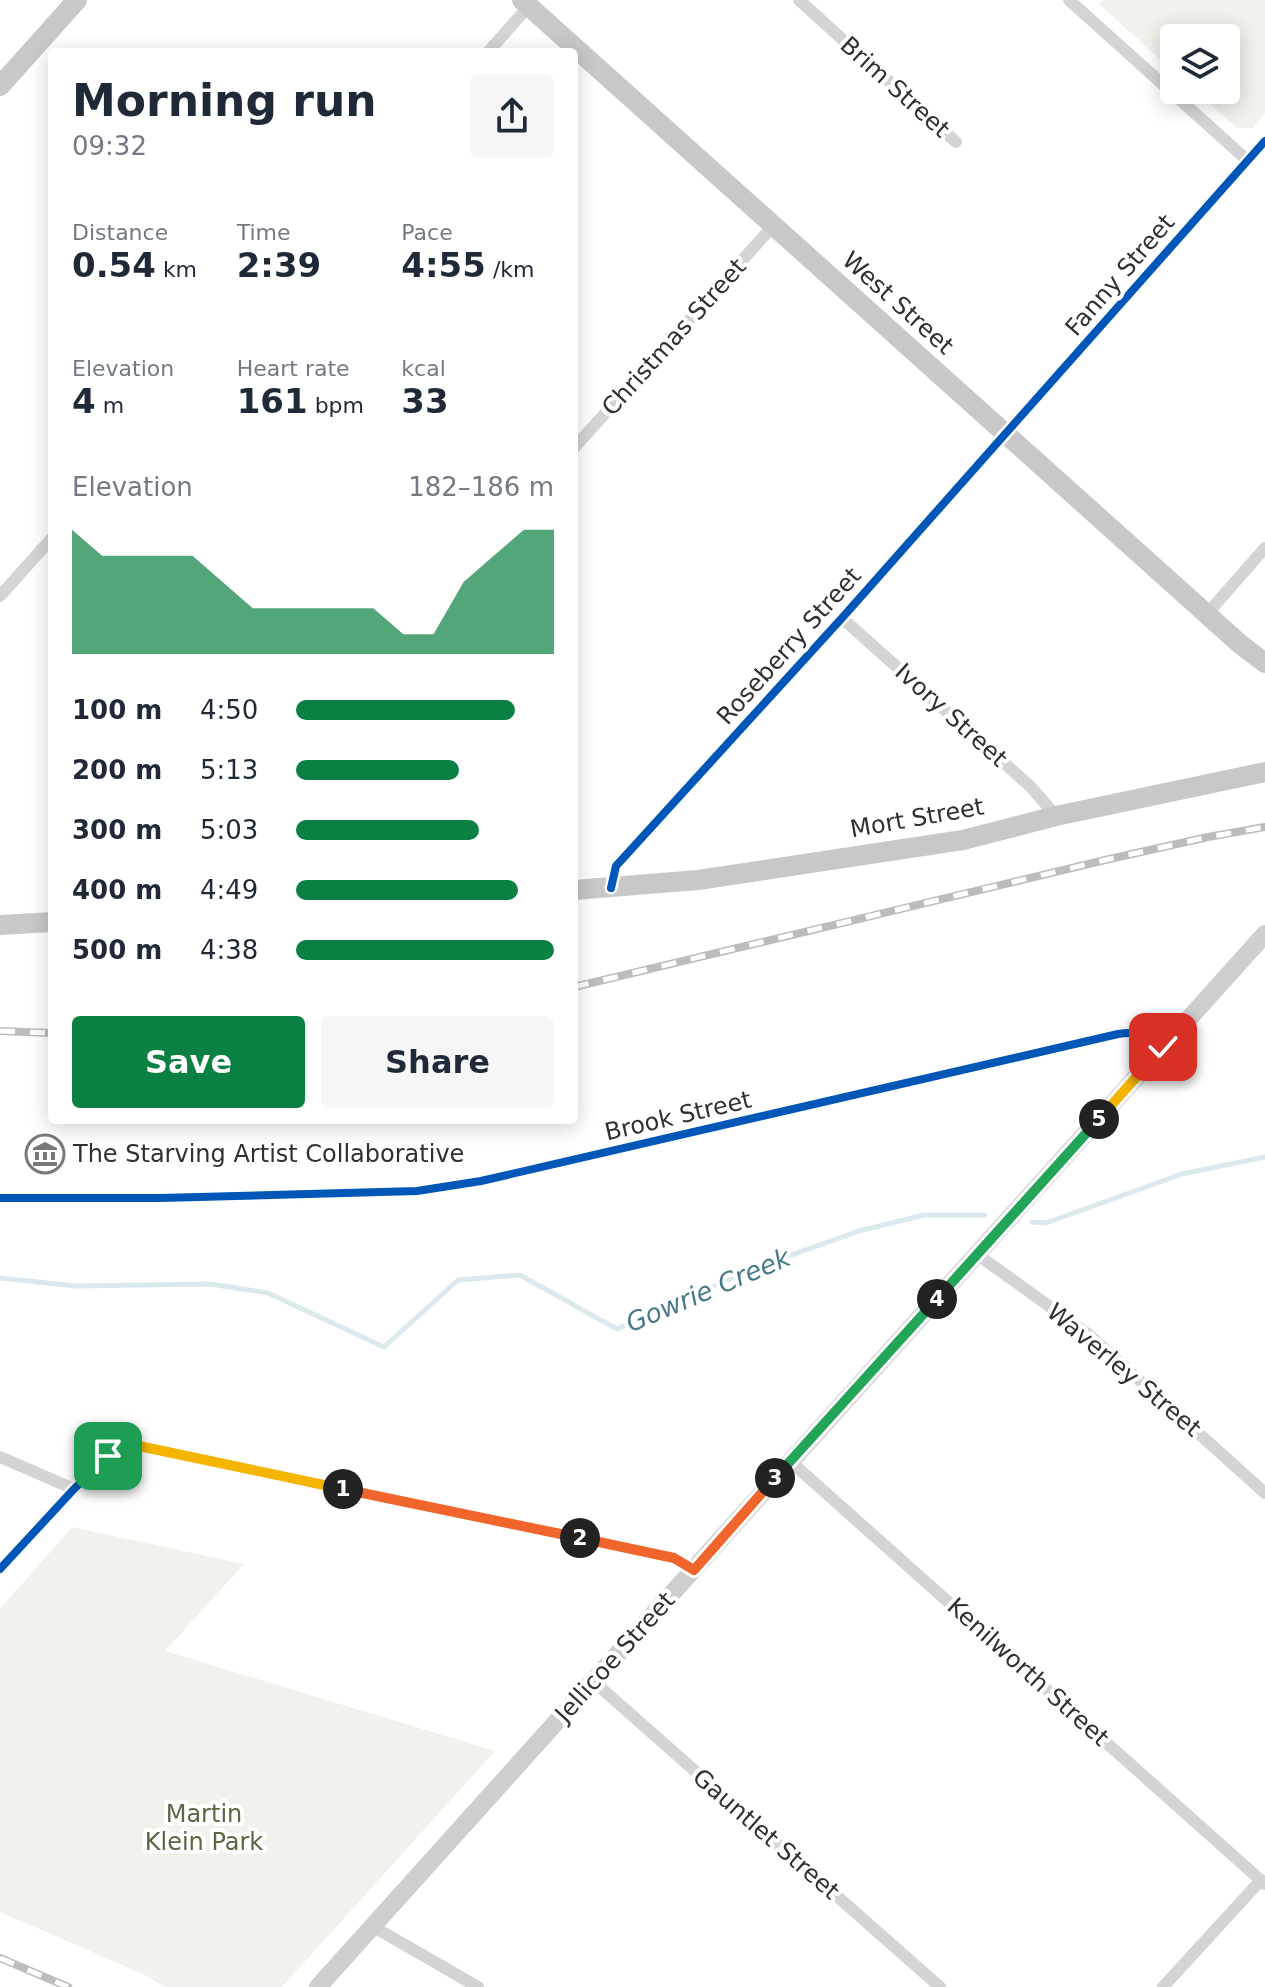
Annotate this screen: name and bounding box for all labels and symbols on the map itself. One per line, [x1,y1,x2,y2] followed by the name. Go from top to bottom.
[835,31,955,143] street label: Brim Street
[1060,209,1180,341] street label: Fanny Street
[837,246,959,360] street label: West Street
[596,253,752,421] street label: Christmas Street
[711,562,867,730] street label: Roseberry Street
[889,658,1013,772] street label: Ivory Street
[848,792,986,844] street label: Mort Street
[1129,1013,1197,1081] pin
[602,1086,754,1146] street label: Brook Street
[1079,1099,1119,1139] pin: 5
[24,1133,66,1175] museum icon: The Starving Artist Collaborative
[72,1140,464,1168] place label: The Starving Artist Collaborative
[621,1242,795,1338] water label: Gowrie Creek
[917,1279,957,1319] pin: 4
[1041,1298,1207,1442] street label: Waverley Street
[74,1422,142,1490] pin
[755,1458,795,1498] pin: 3
[323,1469,363,1509] pin: 1
[560,1518,600,1558] pin: 2
[548,1586,681,1729] street label: Jellicoe Street
[942,1592,1114,1752] street label: Kenilworth Street
[687,1763,845,1905] street label: Gauntlet Street
[145,1800,263,1856] park label: Martin Klein Park

